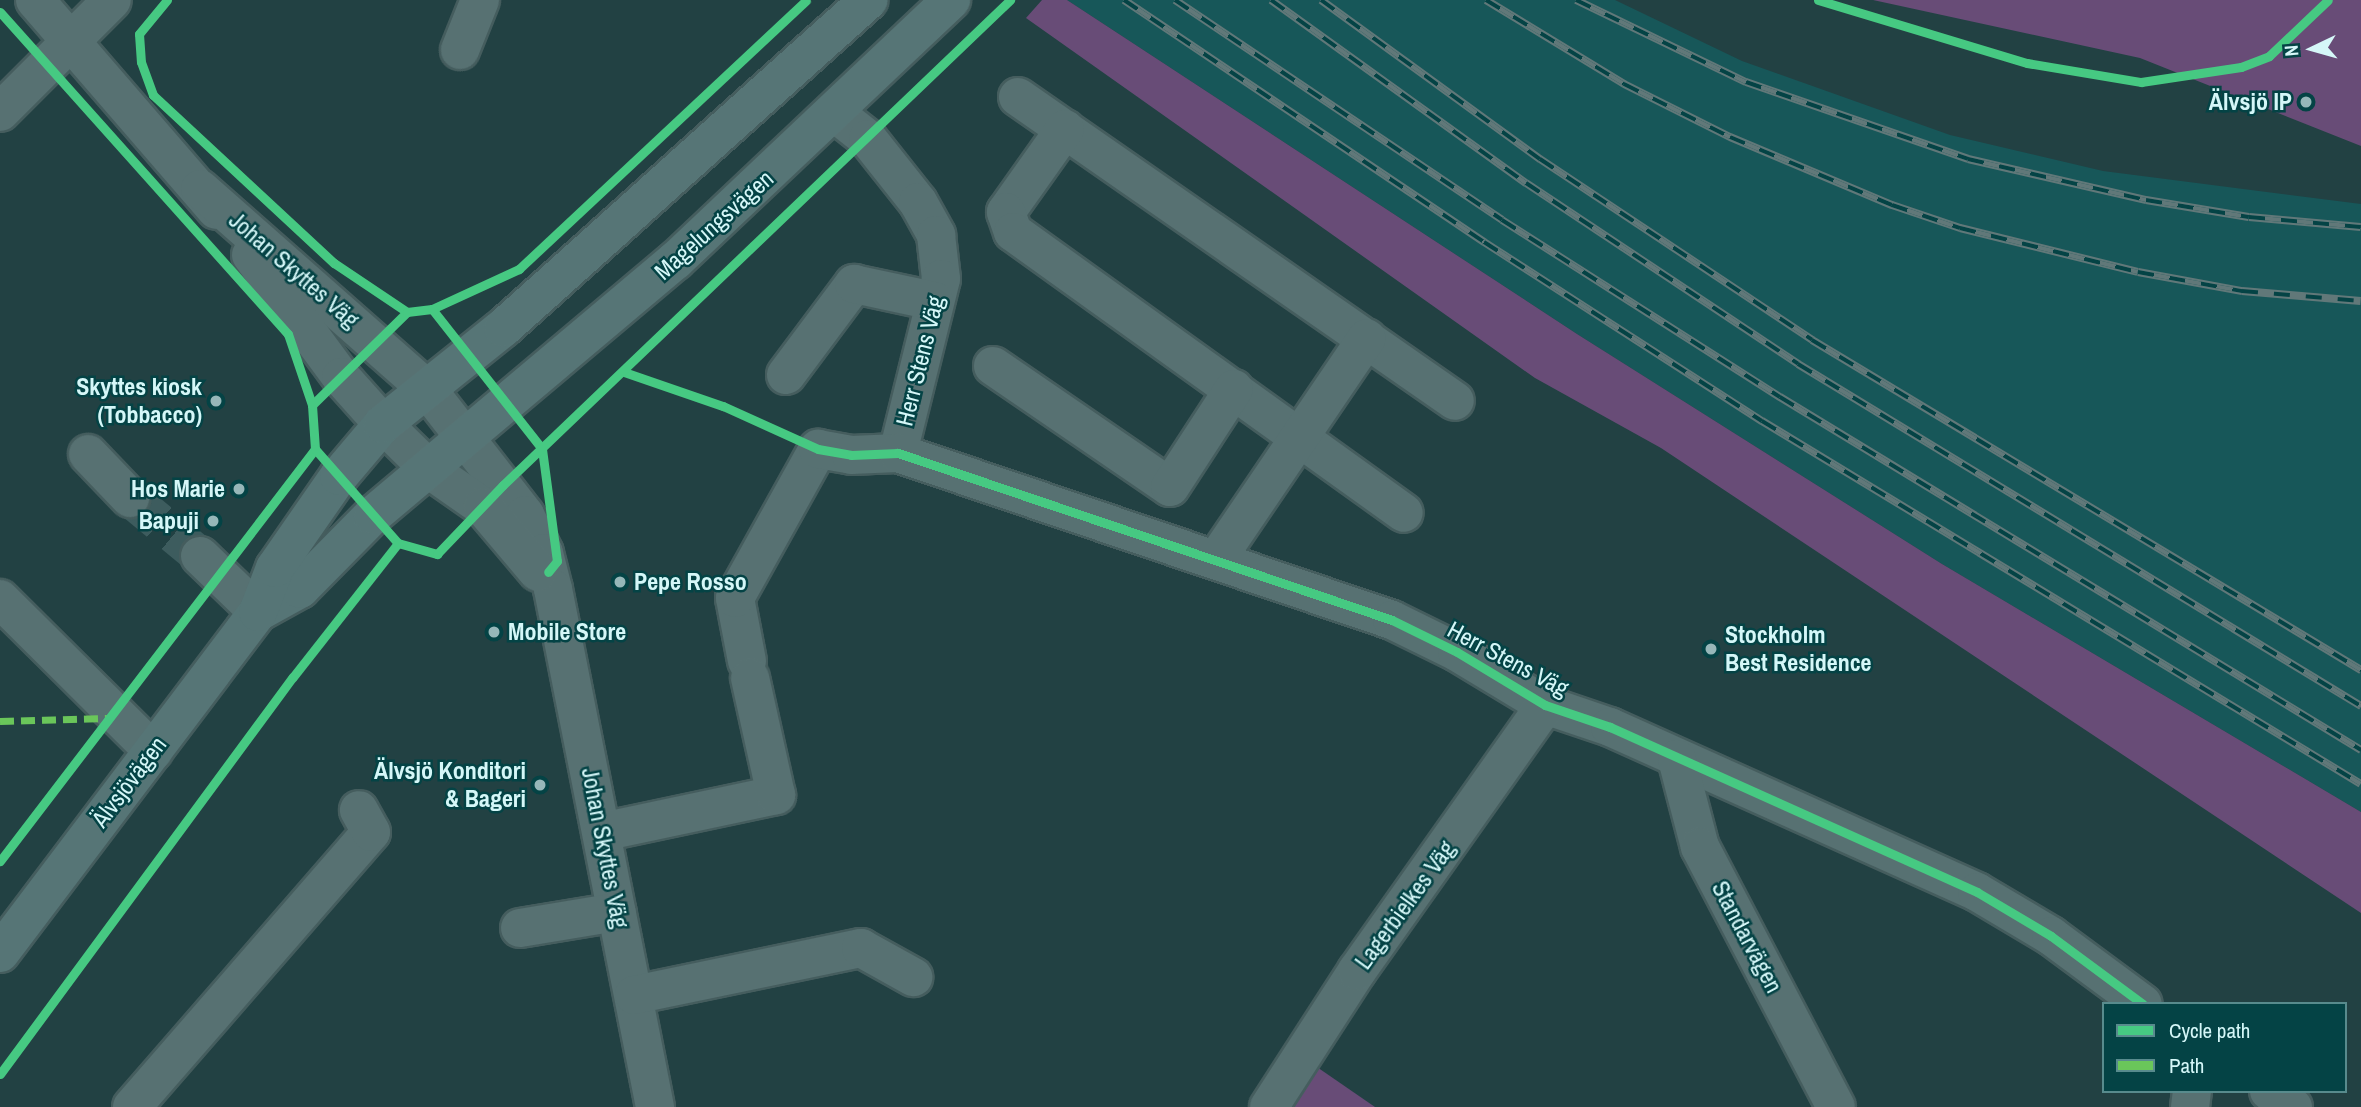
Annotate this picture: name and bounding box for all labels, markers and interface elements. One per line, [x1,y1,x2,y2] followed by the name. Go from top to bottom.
[2277,14,2347,84] north arrow
[2278,44,2305,58] text: N
[2209,88,2292,116] place label: Älvsjö IP
[2298,94,2314,110] marker: Älvsjö IP
[649,164,779,286] street label: Magelungsvägen
[223,206,365,334] street label: Johan Skyttes Väg
[890,293,950,429] street label: Herr Stens Väg
[76,373,202,429] place label: Skyttes kiosk (Tobbacco)
[208,393,224,409] marker: Skyttes kiosk (Tobbacco)
[131,475,225,503] place label: Hos Marie
[231,481,247,497] marker: Hos Marie
[139,507,199,535] place label: Bapuji
[205,513,221,529] marker: Bapuji
[634,568,747,596] place label: Pepe Rosso
[612,574,628,590] marker: Pepe Rosso
[1442,615,1574,703] street label: Herr Stens Väg
[508,618,626,646] place label: Mobile Store
[1725,621,1872,677] place label: Stockholm Best Residence
[486,624,502,640] marker: Mobile Store
[1703,641,1719,657] marker: Stockholm Best Residence
[86,731,172,833] street label: Älvsjövägen
[374,757,526,813] place label: Älvsjö Konditori & Bageri
[575,765,635,931] street label: Johan Skyttes Väg
[532,777,548,793] marker: Älvsjö Konditori & Bageri
[1349,835,1461,975] street label: Lagerbielkes Väg
[1706,876,1788,998] street label: Standarvägen
[2102,1002,2347,1093] legend
[2169,1016,2250,1045] text: Cycle path
[2169,1051,2204,1080] text: Path

